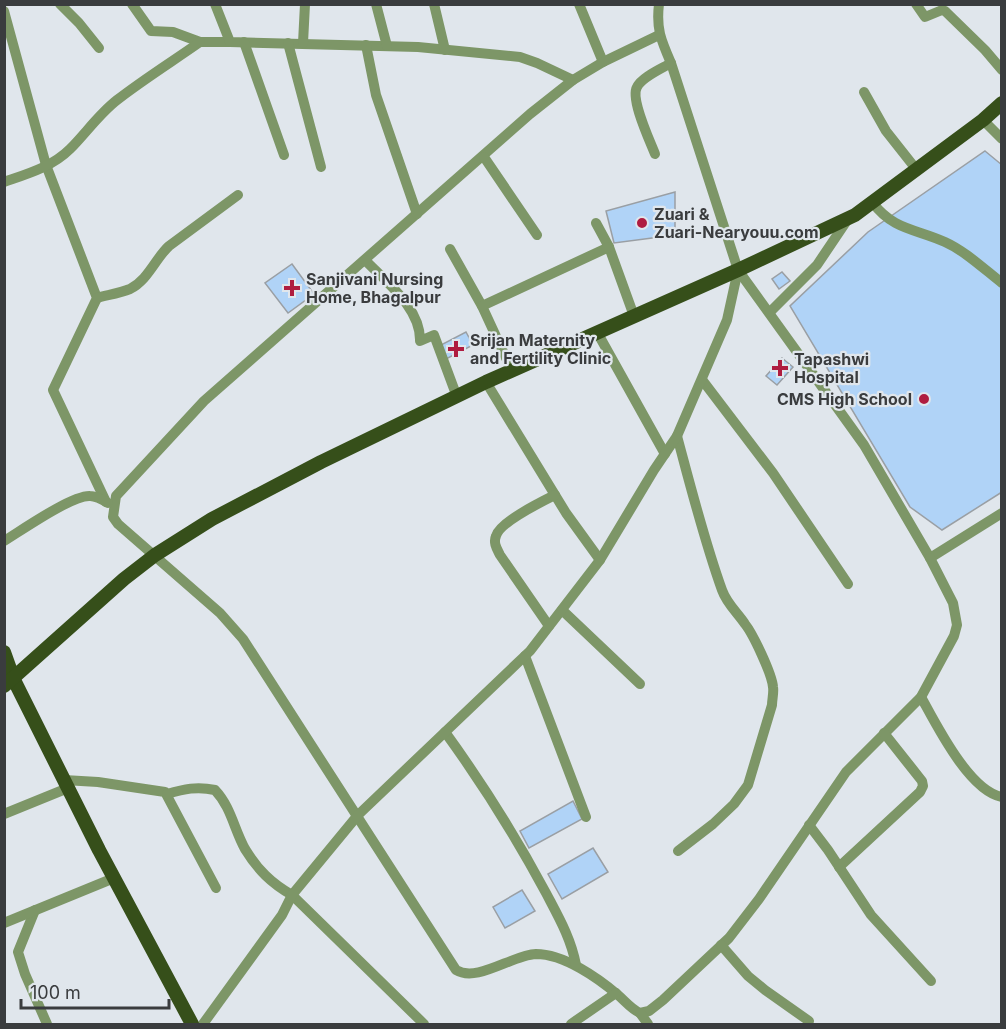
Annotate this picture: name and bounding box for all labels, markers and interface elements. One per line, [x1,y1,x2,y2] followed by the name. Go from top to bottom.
[654,204,819,242] place label: Zuari & Zuari-Nearyouu.com
[635,216,649,230] marker: Zuari & Zuari-Nearyouu.com
[306,269,443,307] place label: Sanjivani Nursing Home, Bhagalpur
[283,279,301,297] marker: Sanjivani Nursing Home, Bhagalpur
[470,330,611,368] place label: Srijan Maternity and Fertility Clinic
[447,340,465,358] marker: Srijan Maternity and Fertility Clinic
[794,349,869,387] place label: Tapashwi Hospital
[771,359,789,377] marker: Tapashwi Hospital
[777,389,912,409] place label: CMS High School
[917,392,931,406] marker: CMS High School
[21,972,170,1010] scale bar
[30,982,81,1003] text: 100 m

